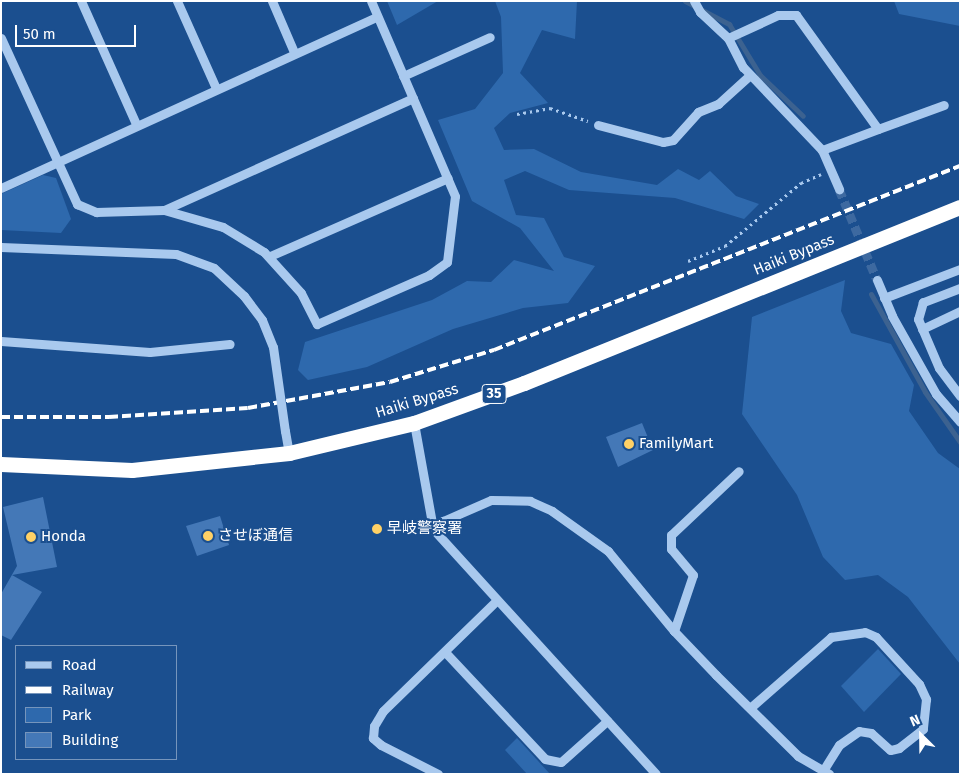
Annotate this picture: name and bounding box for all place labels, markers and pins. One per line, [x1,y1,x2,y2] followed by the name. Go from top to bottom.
[639,435,713,453] place label: FamilyMart
[623,438,635,450] marker: FamilyMart
[387,520,462,538] place label: 早岐警察署
[371,523,383,535] marker: 早岐警察署
[218,527,293,545] place label: させぼ通信
[41,528,86,546] place label: Honda
[202,530,214,542] marker: させぼ通信
[25,531,37,543] marker: Honda

